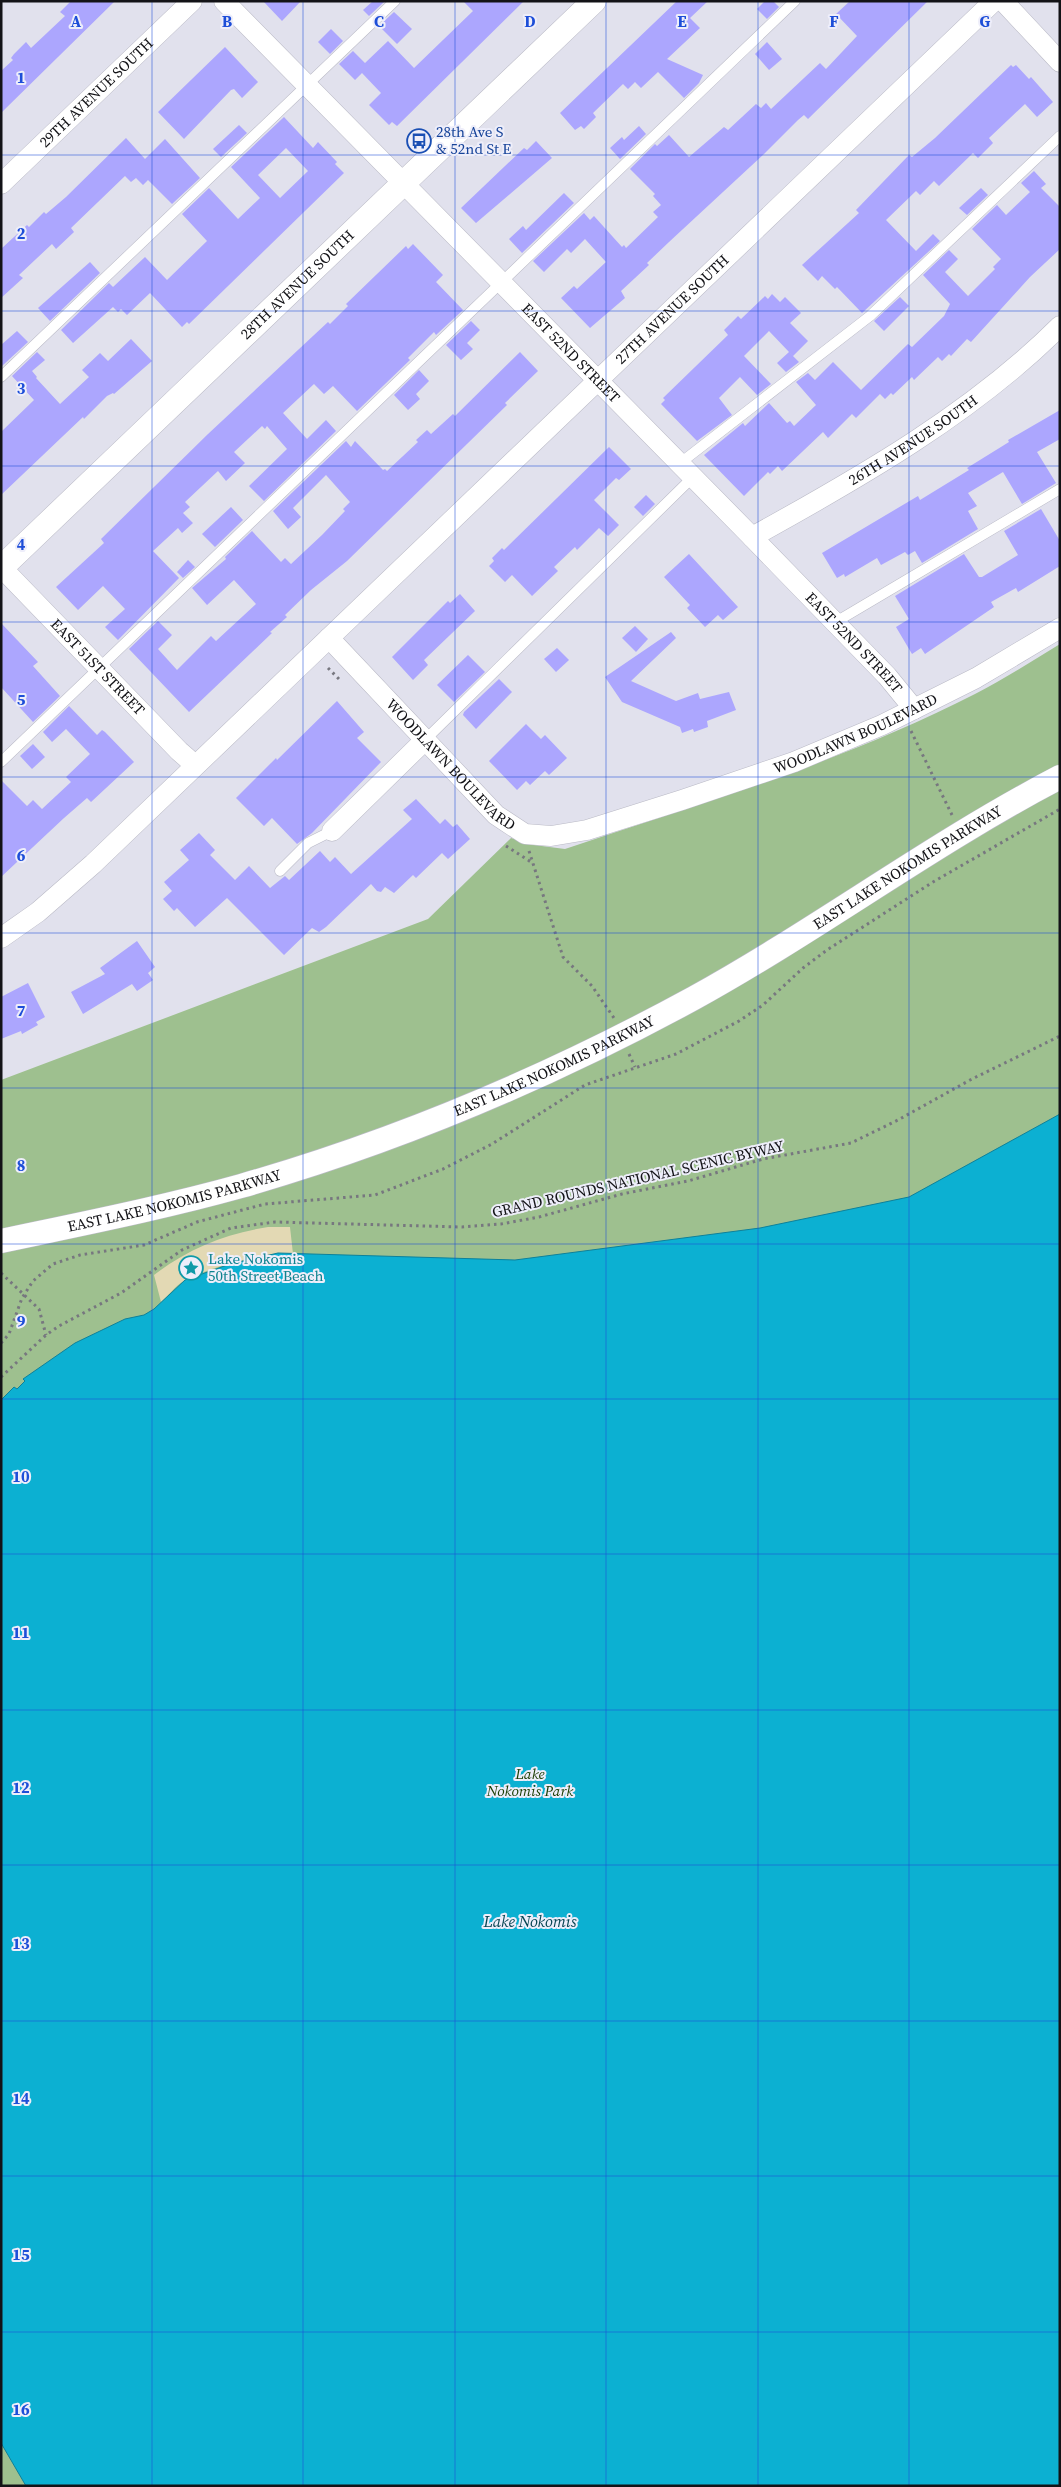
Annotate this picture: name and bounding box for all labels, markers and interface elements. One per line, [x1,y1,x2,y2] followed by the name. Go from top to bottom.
[71,10,82,32] text: A
[222,10,233,32] text: B
[374,10,384,32] text: C
[524,10,536,32] text: D
[677,10,687,32] text: E
[829,10,839,32] text: F
[980,10,991,32] text: G
[34,33,158,152] street label: 29TH AVENUE SOUTH
[17,66,25,88] text: 1
[436,121,511,159] place label: 28th Ave S & 52nd St E
[406,128,432,154] bus stop icon: 28th Ave S & 52nd St E
[17,222,26,244] text: 2
[235,225,359,344] street label: 28TH AVENUE SOUTH
[610,249,733,369] street label: 27TH AVENUE SOUTH
[517,298,625,407] street label: EAST 52ND STREET
[17,377,26,399] text: 3
[844,390,982,490] street label: 26TH AVENUE SOUTH
[17,533,26,555] text: 4
[801,587,908,697] street label: EAST 52ND STREET
[46,614,150,720] street label: EAST 51ST STREET
[17,688,26,710] text: 5
[770,688,941,778] street label: WOODLAWN BOULEVARD
[382,694,520,835] street label: WOODLAWN BOULEVARD
[809,800,1006,934] street label: EAST LAKE NOKOMIS PARKWAY
[17,844,26,866] text: 6
[17,999,26,1021] text: 7
[450,1010,659,1121] street label: EAST LAKE NOKOMIS PARKWAY
[490,1135,786,1222] street label: GRAND ROUNDS NATIONAL SCENIC BYWAY
[17,1154,25,1176] text: 8
[65,1163,284,1237] street label: EAST LAKE NOKOMIS PARKWAY
[208,1248,323,1286] place label: Lake Nokomis 50th Street Beach
[178,1255,204,1281] place icon: Lake Nokomis 50th Street Beach
[17,1310,26,1332] text: 9
[12,1465,30,1487] text: 10
[12,1621,30,1643] text: 11
[486,1763,574,1801] park label: Lake Nokomis Park
[12,1776,30,1798] text: 12
[483,1910,577,1932] water label: Lake Nokomis
[12,1932,30,1954] text: 13
[12,2087,30,2109] text: 14
[12,2243,30,2265] text: 15
[12,2398,30,2420] text: 16

